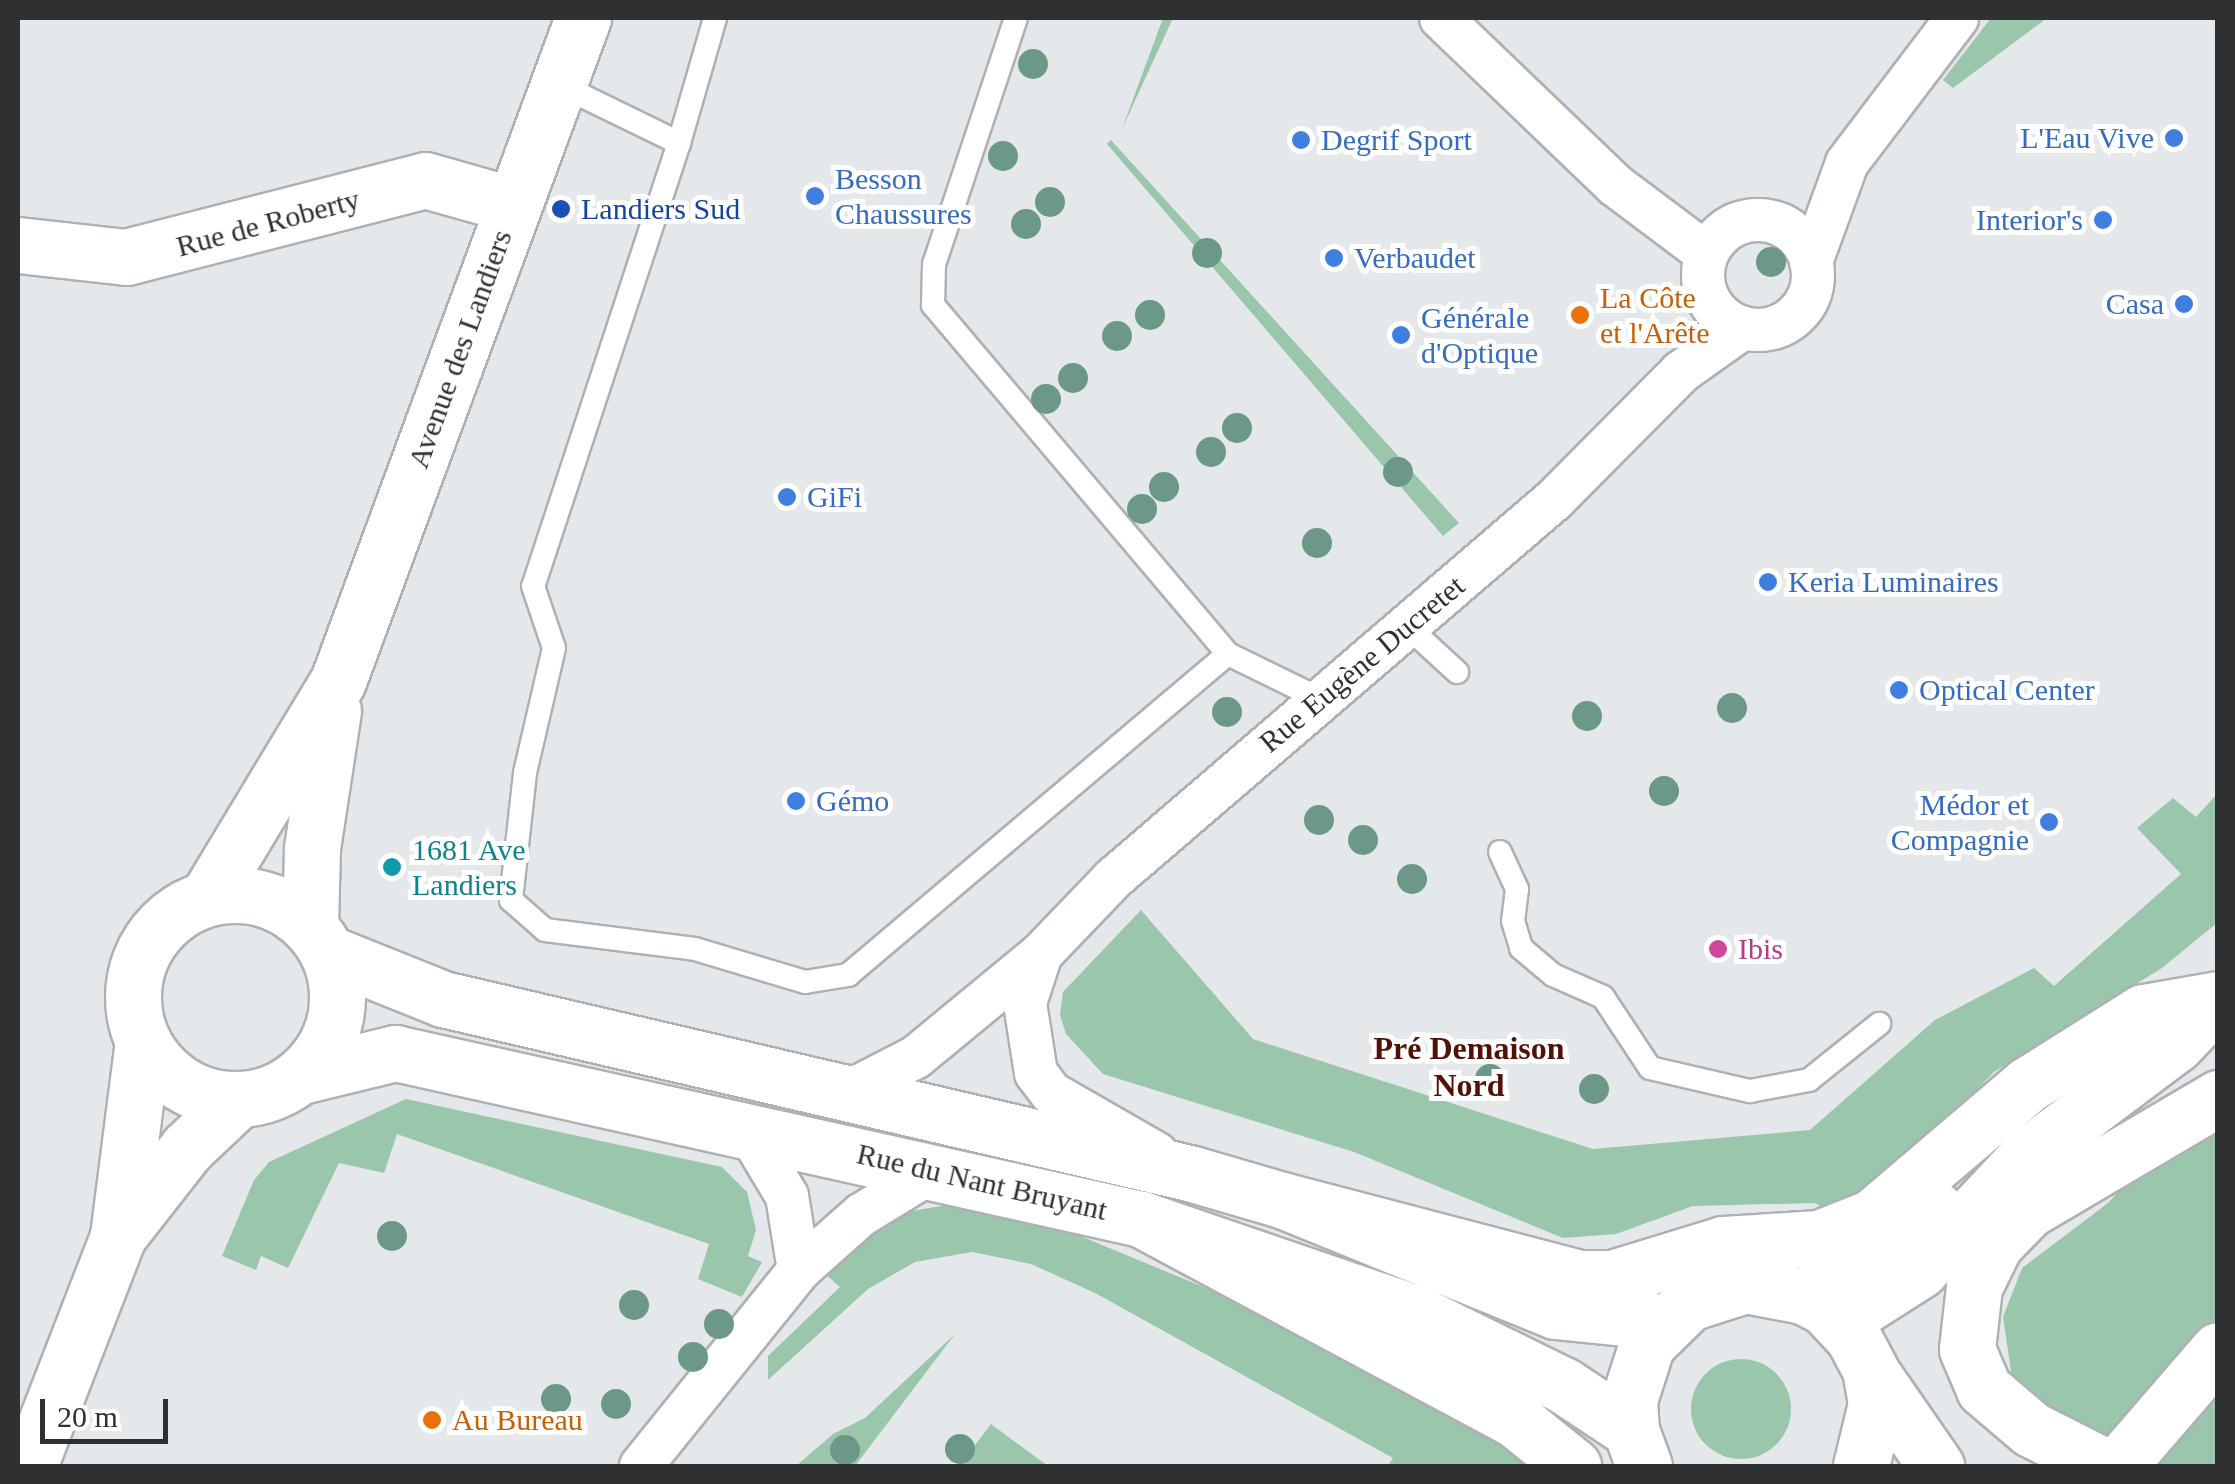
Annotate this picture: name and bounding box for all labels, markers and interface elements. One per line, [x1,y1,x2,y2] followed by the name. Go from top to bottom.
[2020,120,2154,156] place label: L'Eau Vive
[1321,122,1472,158] place label: Degrif Sport
[2163,127,2185,149] marker: L'Eau Vive
[1290,129,1312,151] marker: Degrif Sport
[835,161,972,232] place label: Besson Chaussures
[172,181,364,265] street label: Rue de Roberty
[804,185,826,207] marker: Besson Chaussures
[581,191,740,227] place label: Landiers Sud
[550,198,572,220] marker: Landiers Sud
[1976,202,2083,238] place label: Interior's
[2092,209,2114,231] marker: Interior's
[400,225,520,473] street label: Avenue des Landiers
[1354,240,1476,276] place label: Verbaudet
[1323,247,1345,269] marker: Verbaudet
[1600,280,1710,350] place label: La Côte et l'Arête
[2106,286,2164,322] place label: Casa
[2173,293,2195,315] marker: Casa
[1421,300,1538,370] place label: Générale d'Optique
[1569,304,1591,326] marker: La Côte et l'Arête
[1390,324,1412,346] marker: Générale d'Optique
[807,479,862,515] place label: GiFi
[776,486,798,508] marker: GiFi
[1788,564,1999,600] place label: Keria Luminaires
[1252,568,1472,760] street label: Rue Eugène Ducretet
[1757,571,1779,593] marker: Keria Luminaires
[1919,672,2095,708] place label: Optical Center
[1888,679,1910,701] marker: Optical Center
[816,783,889,819] place label: Gémo
[1891,787,2029,858] place label: Médor et Compagnie
[785,790,807,812] marker: Gémo
[2038,811,2060,833] marker: Médor et Compagnie
[412,832,527,902] place label: 1681 Ave Landiers
[381,856,403,878] marker: 1681 Ave Landiers
[1738,931,1783,967] place label: Ibis
[1707,938,1729,960] marker: Ibis
[1373,1030,1565,1105] district label: Pré Demaison Nord
[853,1136,1111,1228] street label: Rue du Nant Bruyant
[45,1379,172,1441] scale bar
[57,1400,118,1433] text: 20 m
[452,1402,583,1438] place label: Au Bureau
[421,1409,443,1431] marker: Au Bureau

